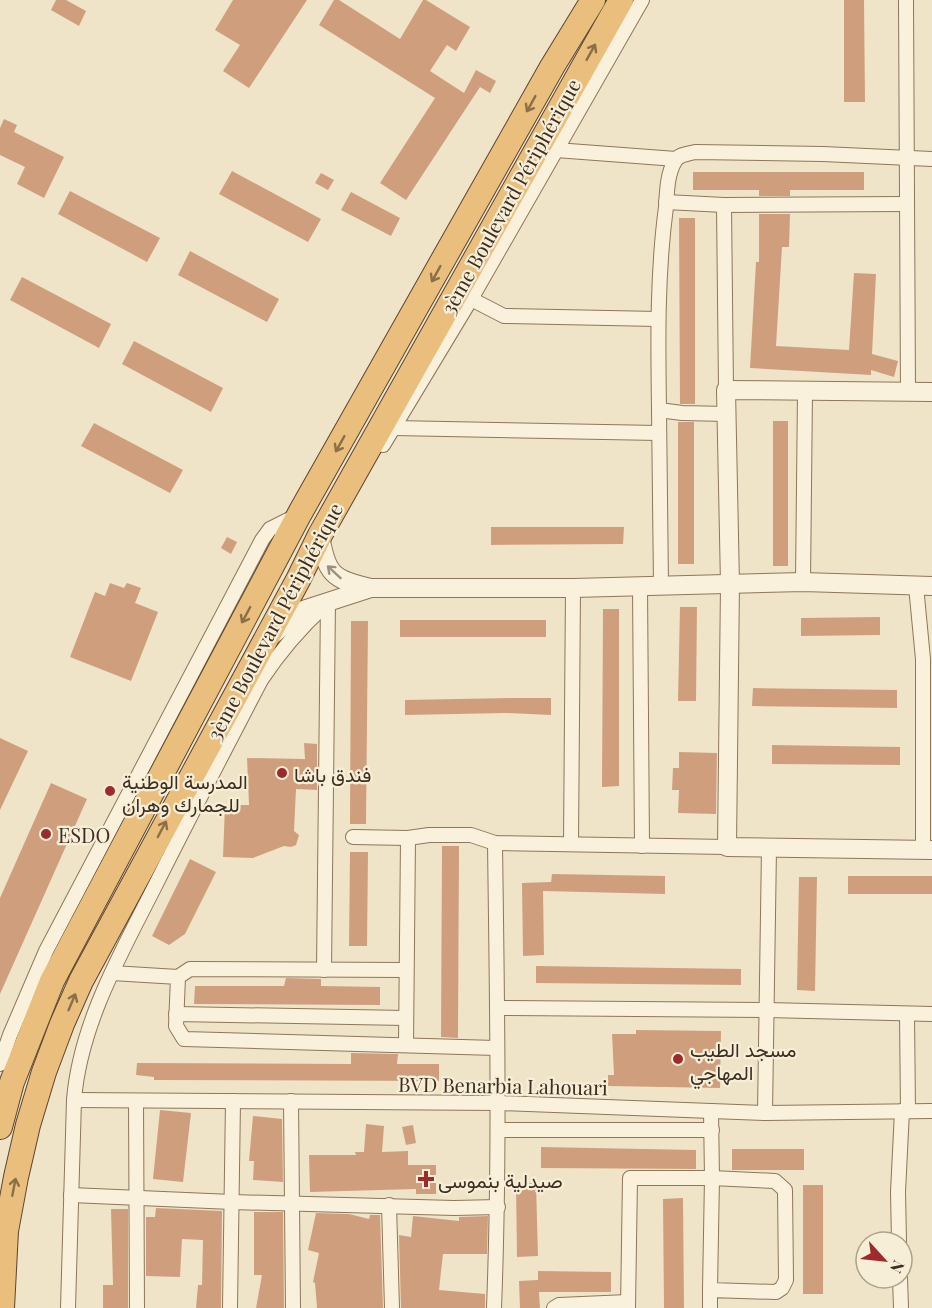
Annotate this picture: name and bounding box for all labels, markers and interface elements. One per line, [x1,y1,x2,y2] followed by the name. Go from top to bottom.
[586,44,598,61] one-way arrow
[434,74,586,318] street label: 3ème Boulevard Périphérique
[525,95,537,112] one-way arrow
[429,265,441,282] one-way arrow
[333,435,345,452] one-way arrow
[200,498,348,744] street label: 3ème Boulevard Périphérique
[327,565,342,579] one-way arrow
[240,606,251,624] one-way arrow
[294,760,371,787] place label: فندق باشا
[275,766,289,780] marker: فندق باشا
[122,767,248,818] place label: المدرسة الوطنية للجمارك وهران
[103,784,117,798] marker: المدرسة الوطنية للجمارك وهران
[58,821,110,848] place label: ESDO
[156,821,168,838] one-way arrow
[39,827,53,841] marker: ESDO
[66,993,78,1011] one-way arrow
[690,1035,797,1090] place label: مسجد الطيب المهاجي
[671,1052,685,1066] marker: مسجد الطيب المهاجي
[398,1070,608,1100] street label: BVD Benarbia Lahouari
[438,1166,563,1194] place label: صيدلية بنموسى
[419,1172,433,1186] marker: صيدلية بنموسى
[9,1178,20,1198] one-way arrow
[854,1230,914,1290] north arrow
[886,1257,910,1277] text: N

